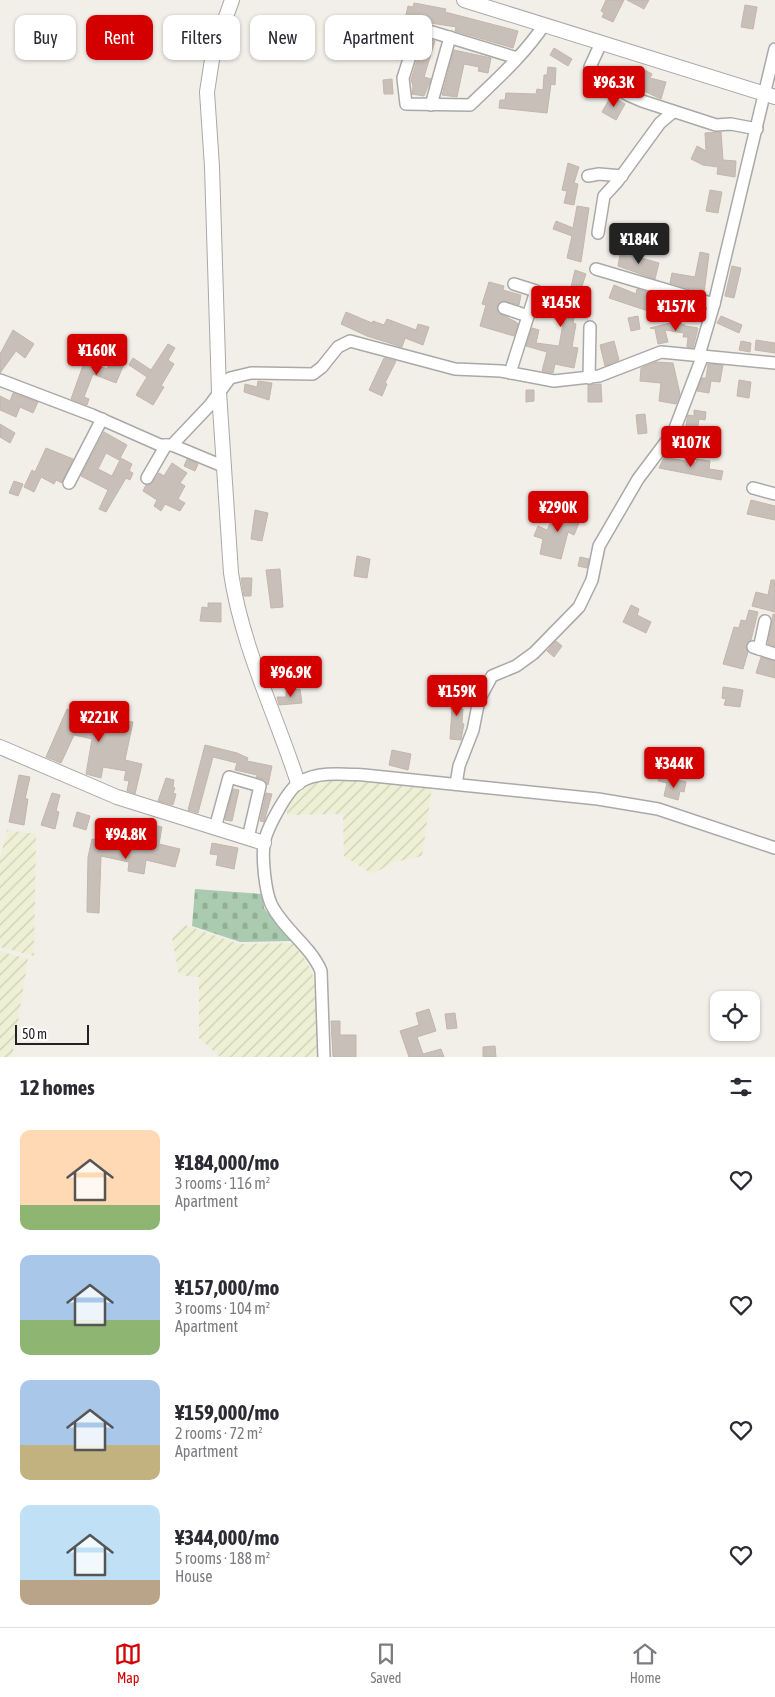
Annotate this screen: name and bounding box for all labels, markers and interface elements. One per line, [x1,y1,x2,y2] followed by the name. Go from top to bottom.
[15,15,76,60] chip: Buy
[86,15,153,60] chip: Rent
[163,15,240,60] chip: Filters
[250,15,315,60] chip: New
[325,15,432,60] chip: Apartment
[573,66,655,108] pin: ¥96.3K
[594,73,634,91] text: ¥96.3K
[604,222,674,265] pin: ¥184K
[620,230,658,248] text: ¥184K
[526,286,596,328] pin: ¥145K
[641,290,711,332] pin: ¥157K
[542,293,580,311] text: ¥145K
[657,297,695,315] text: ¥157K
[62,334,132,376] pin: ¥160K
[78,341,116,359] text: ¥160K
[656,426,726,468] pin: ¥107K
[672,433,710,451] text: ¥107K
[523,490,593,533] pin: ¥290K
[539,498,577,516] text: ¥290K
[250,656,332,698] pin: ¥96.9K
[271,663,311,681] text: ¥96.9K
[422,674,492,717] pin: ¥159K
[438,682,476,700] text: ¥159K
[64,700,134,743] pin: ¥221K
[80,708,118,726] text: ¥221K
[639,746,709,789] pin: ¥344K
[655,754,693,772] text: ¥344K
[85,818,167,860] pin: ¥94.8K
[106,825,146,843] text: ¥94.8K
[710,991,760,1041] map controls
[710,991,760,1041] button: locate
[15,1022,89,1045] scale bar
[22,1026,47,1042] text: 50 m
[727,1073,755,1101] icon: filters
[20,1075,95,1099] text: 12 homes
[60,1150,120,1210] icon: home
[175,1150,279,1174] text: ¥184,000/mo
[727,1166,755,1194] icon: heart
[175,1174,270,1192] text: 3 rooms · 116 m²
[175,1192,238,1210] text: Apartment
[60,1275,120,1335] icon: home
[175,1275,279,1299] text: ¥157,000/mo
[727,1291,755,1319] icon: heart
[175,1299,270,1317] text: 3 rooms · 104 m²
[175,1317,238,1335] text: Apartment
[60,1400,120,1460] icon: home
[175,1400,279,1424] text: ¥159,000/mo
[727,1416,755,1444] icon: heart
[175,1424,263,1442] text: 2 rooms · 72 m²
[175,1442,238,1460] text: Apartment
[60,1525,120,1585] icon: home
[175,1525,279,1549] text: ¥344,000/mo
[727,1541,755,1569] icon: heart
[175,1549,270,1567] text: 5 rooms · 188 m²
[175,1567,212,1585] text: House
[114,1640,142,1686] tab: Map
[370,1640,401,1686] tab: Saved
[630,1640,661,1686] tab: Home

